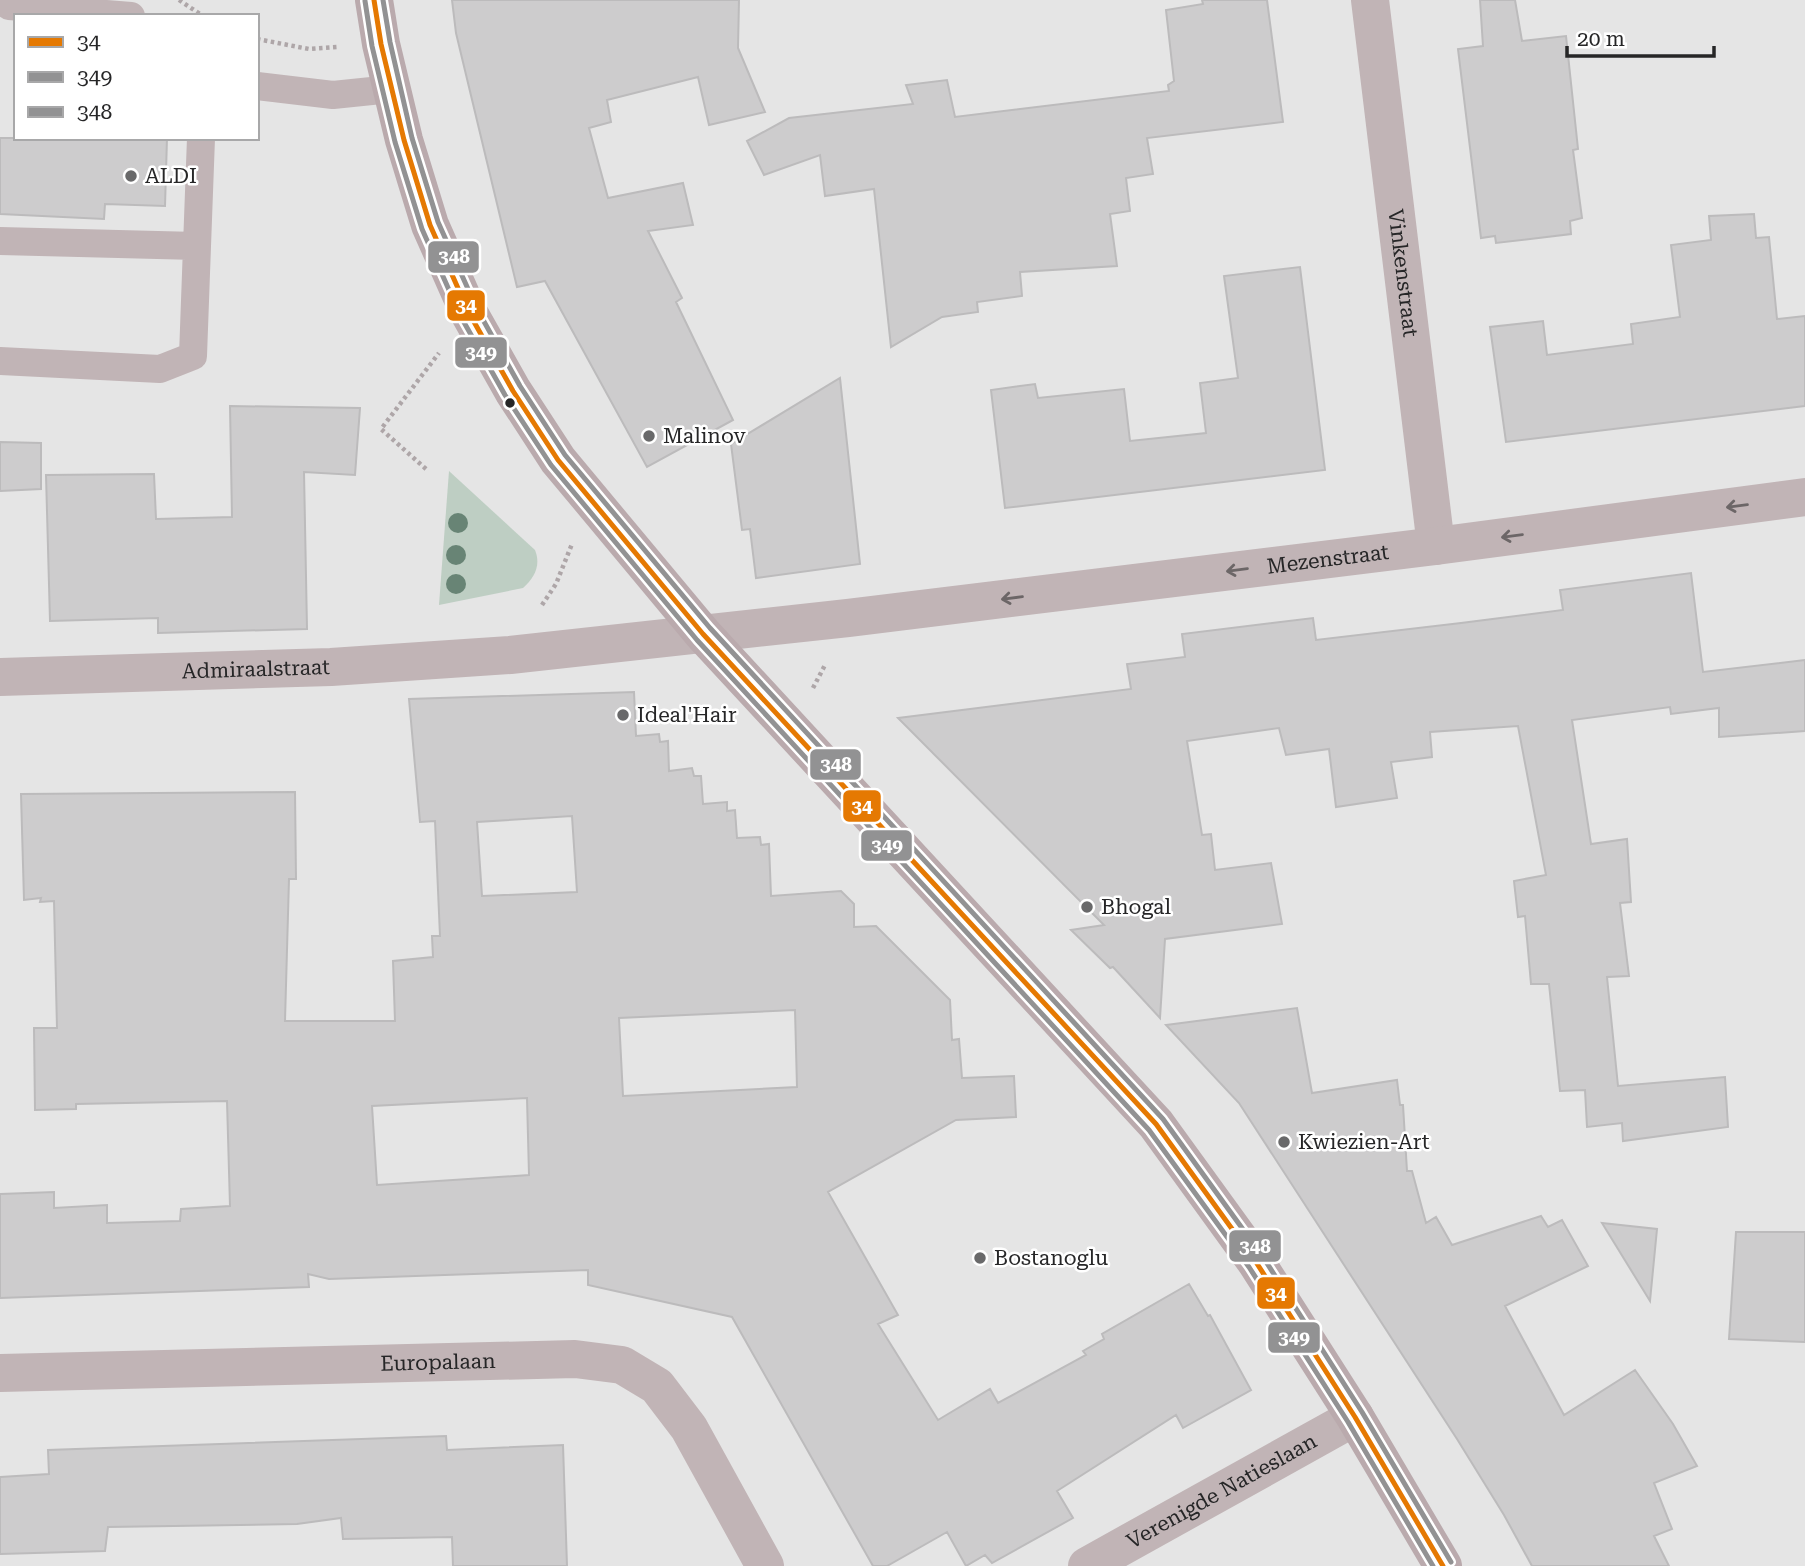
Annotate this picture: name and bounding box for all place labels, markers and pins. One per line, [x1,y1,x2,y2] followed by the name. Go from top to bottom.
[145,164,197,188] place label: ALDI
[123,168,139,184] marker: ALDI
[503,396,517,410] unlabelled marker
[663,424,746,448] place label: Malinov
[641,428,657,444] marker: Malinov
[637,703,737,727] place label: Ideal'Hair
[615,707,631,723] marker: Ideal'Hair
[1101,895,1171,919] place label: Bhogal
[1079,899,1095,915] marker: Bhogal
[1298,1130,1430,1154] place label: Kwiezien-Art
[1276,1134,1292,1150] marker: Kwiezien-Art
[994,1246,1108,1270] place label: Bostanoglu
[972,1250,988,1266] marker: Bostanoglu

